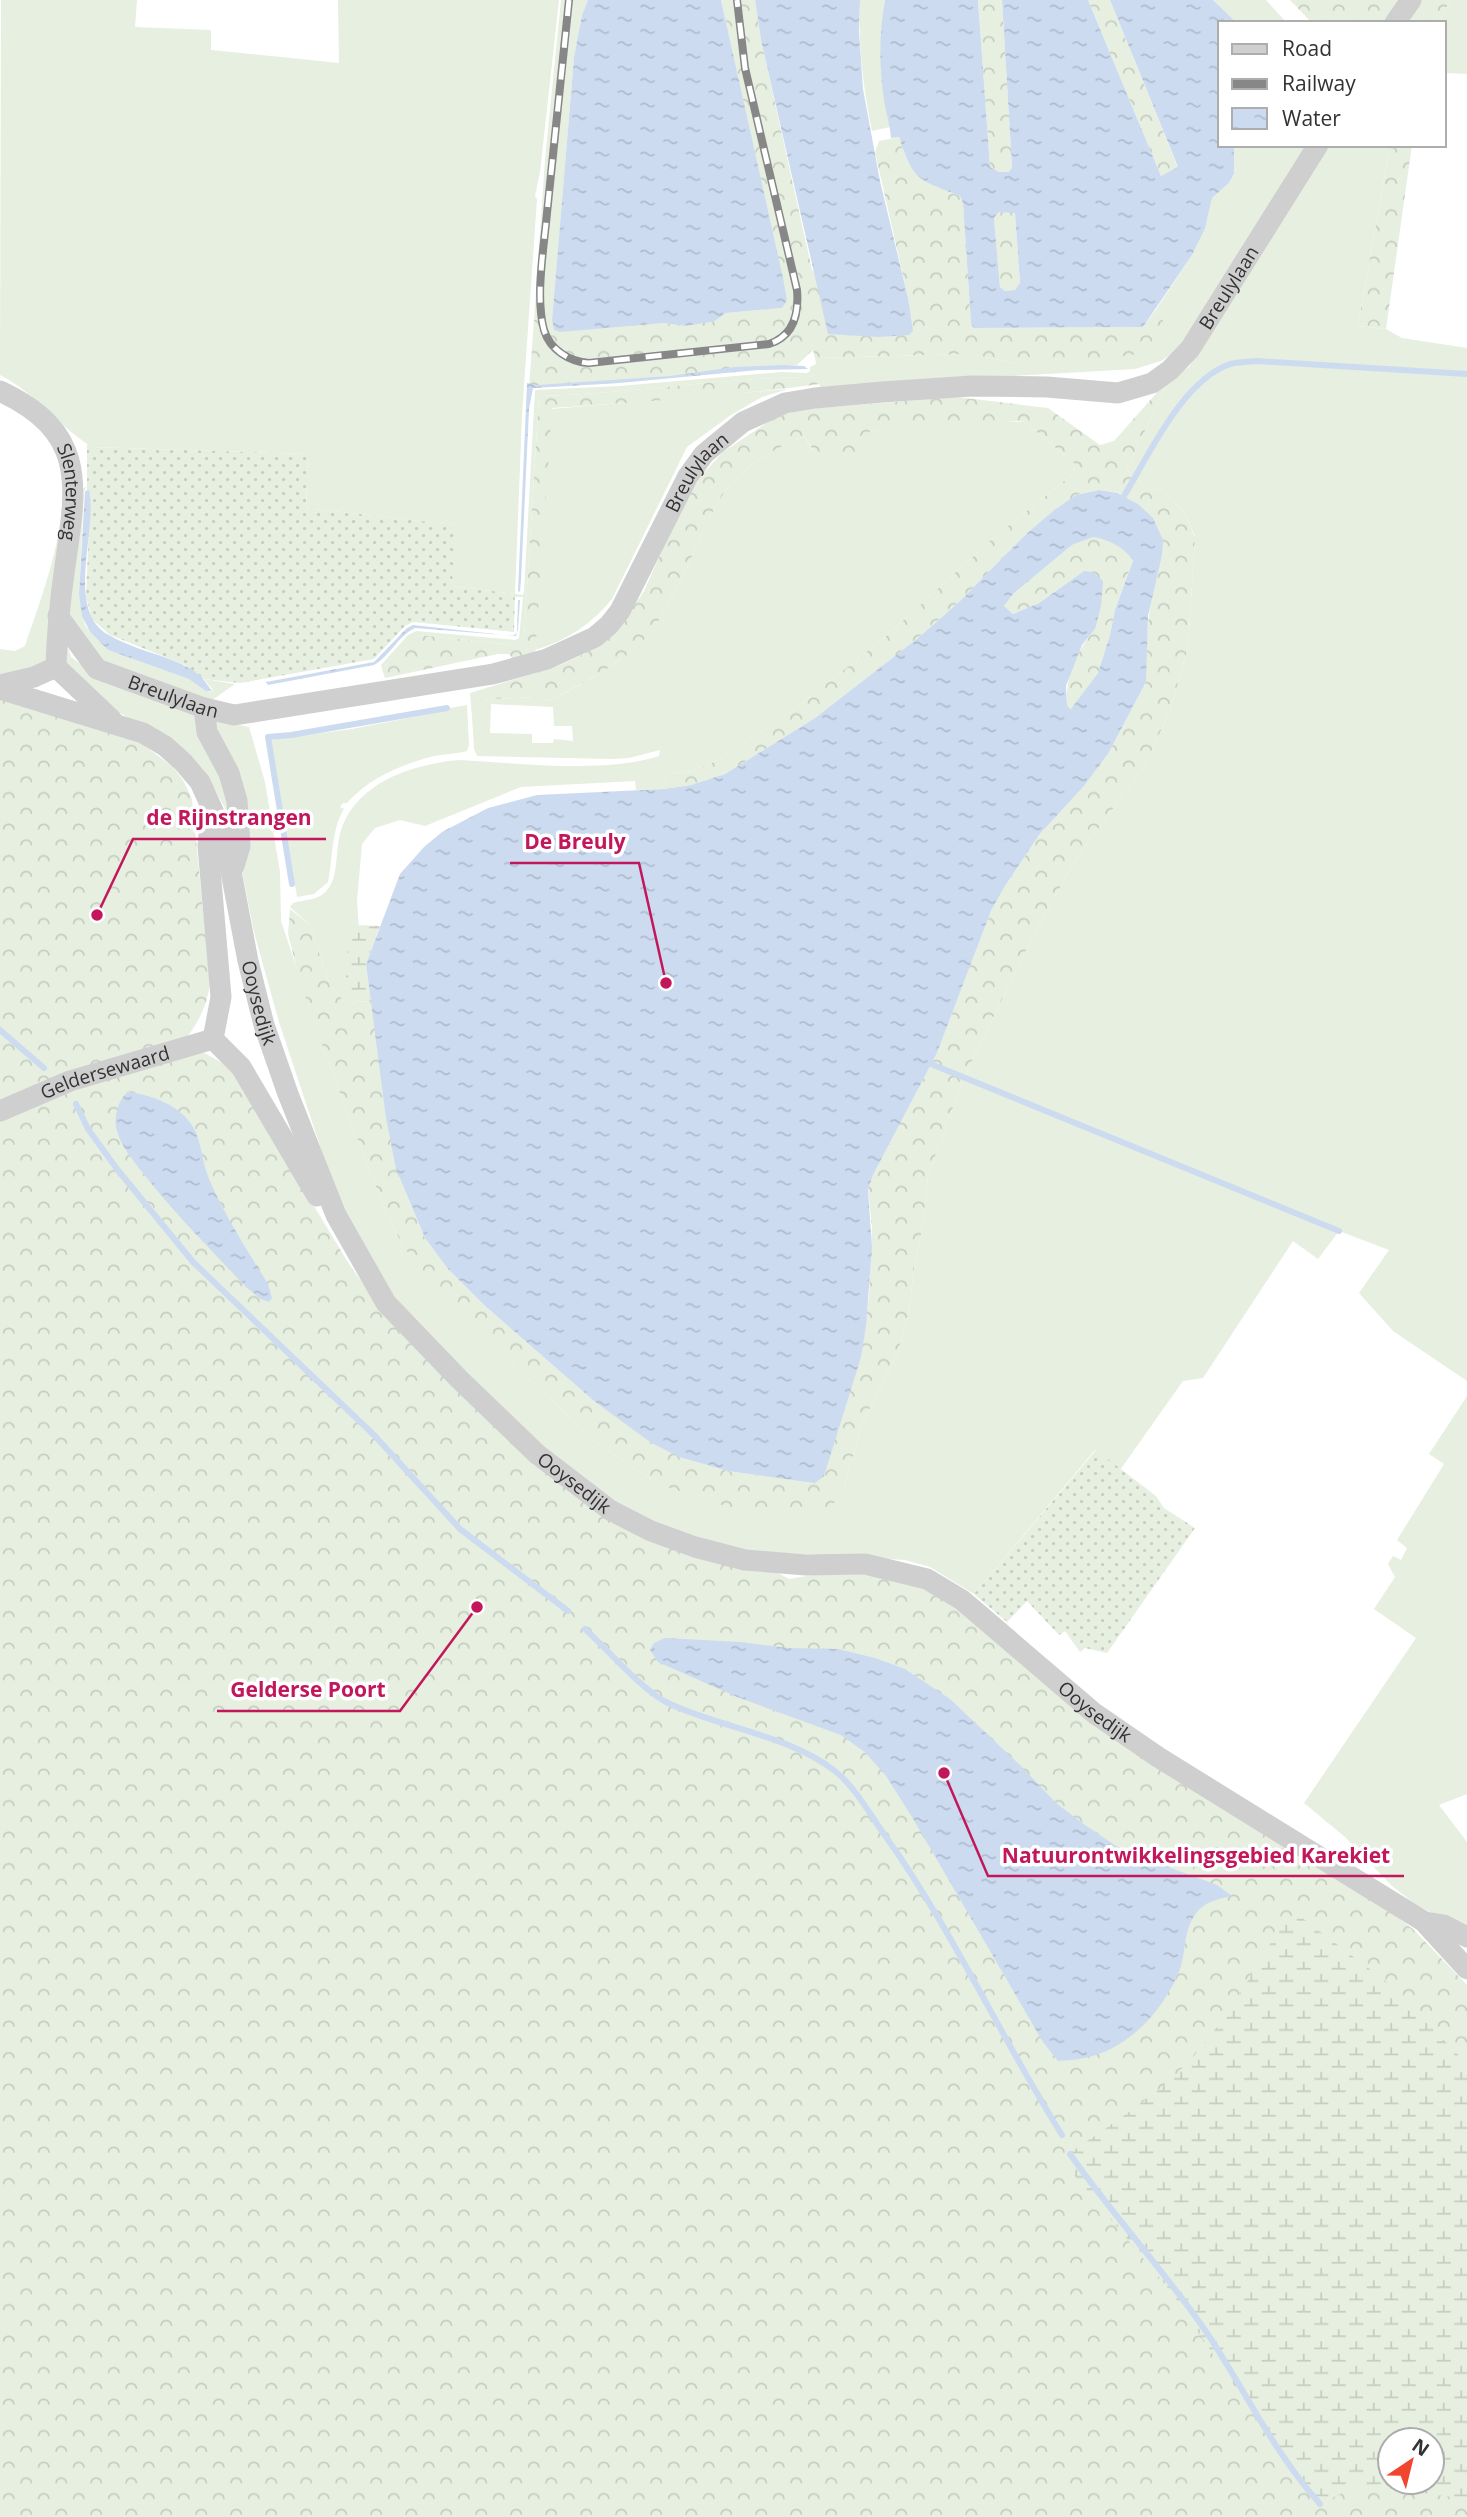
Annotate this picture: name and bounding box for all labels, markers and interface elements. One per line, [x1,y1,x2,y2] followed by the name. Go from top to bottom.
[1218,21,1446,147] legend
[1282,34,1332,62] text: Road
[1282,69,1356,97] text: Railway
[1282,104,1341,132] text: Water
[1192,241,1265,334] street label: Breulylaan
[659,426,734,517] street label: Breulylaan
[51,439,86,543] street label: Slenterweg
[125,668,221,724] street label: Breulylaan
[133,797,326,839] callout: de Rijnstrangen
[146,803,312,831] text: de Rijnstrangen
[510,821,639,863] callout: De Breuly
[524,827,626,855] text: De Breuly
[235,958,283,1049] street label: Ooysedijk
[36,1039,173,1105] street label: Geldersewaard
[532,1446,617,1519] street label: Ooysedijk
[217,1669,400,1711] callout: Gelderse Poort
[230,1675,386,1703] text: Gelderse Poort
[1053,1675,1137,1748] street label: Ooysedijk
[988,1834,1404,1876] callout: Natuurontwikkelingsgebied Karekiet
[1002,1841,1390,1869] text: Natuurontwikkelingsgebied Karekiet
[1376,2426,1446,2496] north arrow
[1407,2432,1435,2462] text: N

